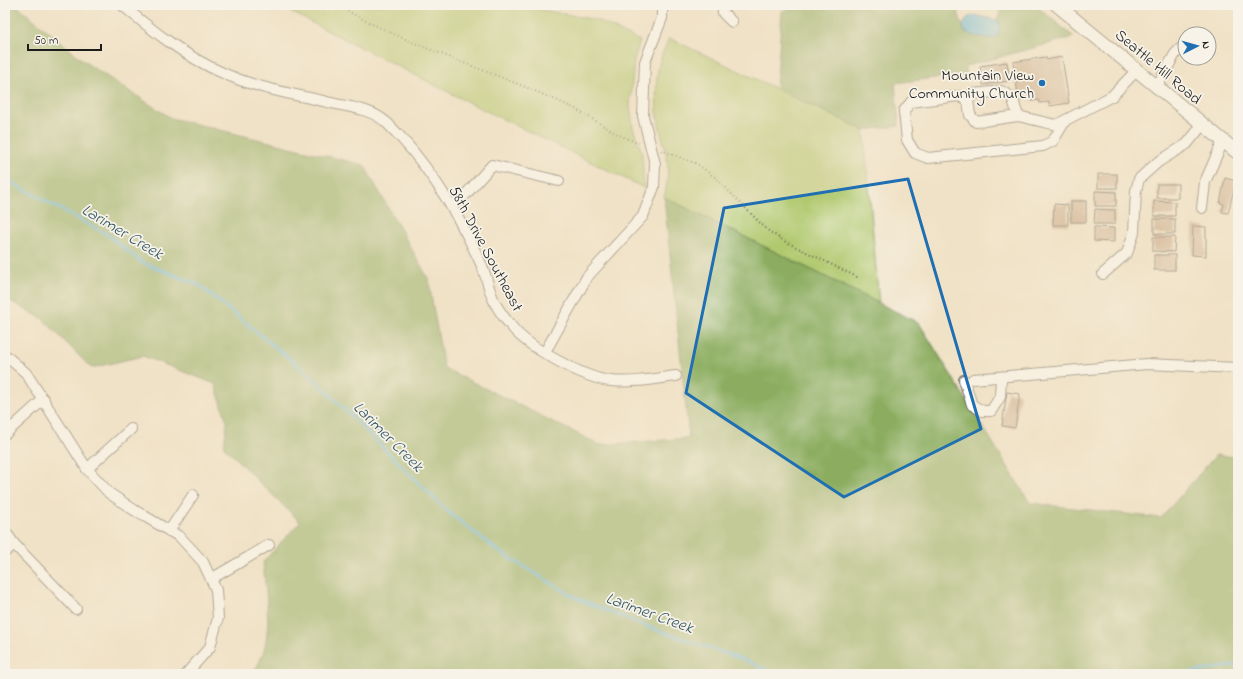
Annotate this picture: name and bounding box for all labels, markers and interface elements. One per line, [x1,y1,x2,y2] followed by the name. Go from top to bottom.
[1109,24,1206,111] street label: Seattle Hill Road
[28,26,101,52] scale bar
[1177,26,1217,66] north arrow
[34,32,58,50] text: 50 m
[1198,41,1214,50] text: N
[909,64,1034,106] place label: Mountain View Community Church
[1037,78,1047,88] marker: Mountain View Community Church
[442,182,529,317] street label: 58th Drive Southeast
[77,198,169,267] water label: Larimer Creek
[347,396,430,479] water label: Larimer Creek
[602,586,698,641] water label: Larimer Creek

